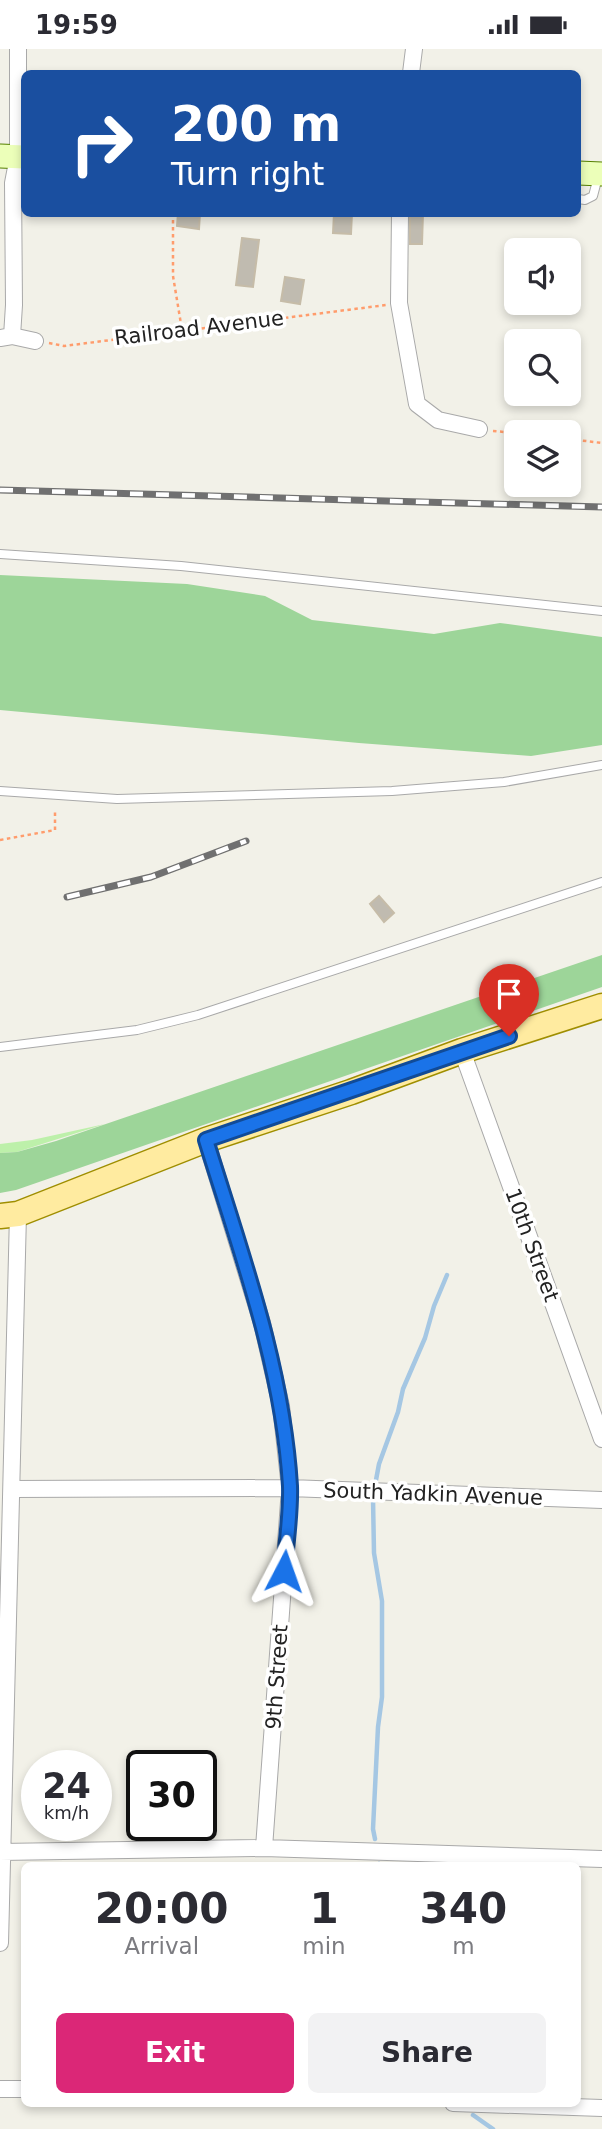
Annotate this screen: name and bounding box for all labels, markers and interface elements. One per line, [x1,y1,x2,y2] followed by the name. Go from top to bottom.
[35,10,118,40] text: 19:59
[171,96,341,153] text: 200 m
[56,98,147,189] icon: right
[171,155,324,193] text: Turn right
[504,238,581,497] map controls
[504,238,581,315] button: sound
[113,306,285,350] street label: Railroad Avenue
[504,329,581,406] button: search
[504,420,581,497] button: layers
[479,964,539,1036] pin
[490,975,528,1013] icon: arrive
[500,1185,564,1305] street label: 10th Street
[323,1478,543,1510] street label: South Yadkin Avenue
[247,1534,321,1608] position arrow
[261,1624,293,1730] street label: 9th Street
[126,1750,217,1841] speed limit sign: 30
[42,1766,91,1806] text: 24
[44,1802,89,1823] text: km/h
[95,1884,229,1933] text: 20:00
[309,1884,339,1933] text: 1
[420,1884,507,1933] text: 340
[124,1933,199,1959] text: Arrival
[302,1933,346,1959] text: min
[452,1933,475,1959] text: m
[56,2013,294,2093] button: Exit
[308,2013,546,2093] button: Share

